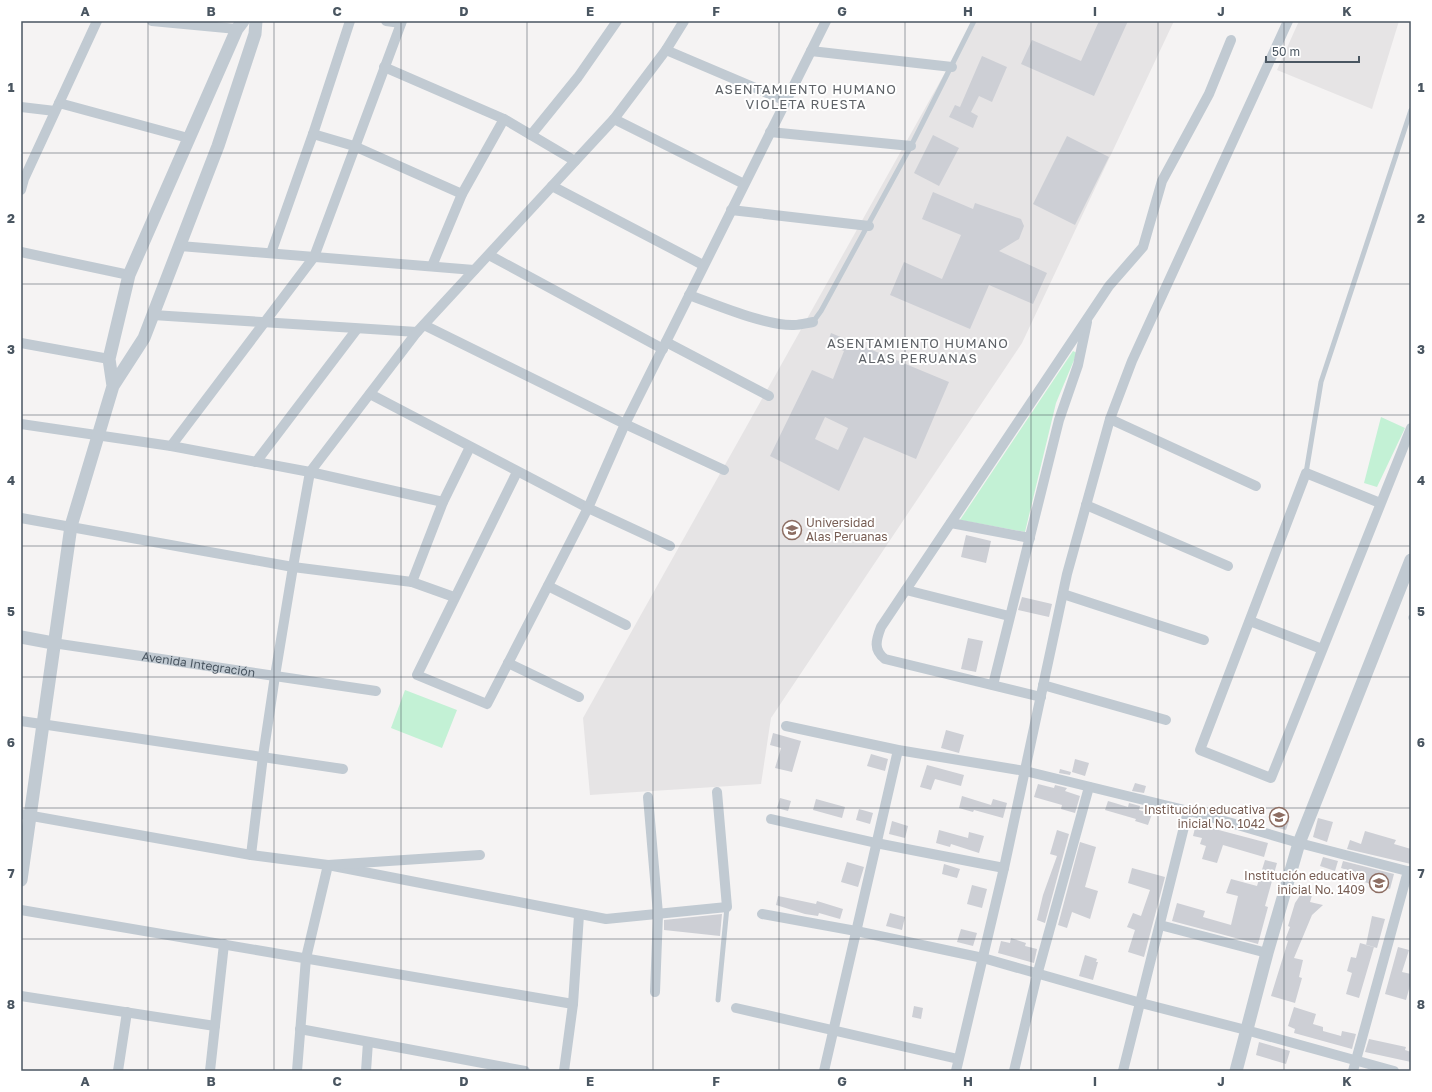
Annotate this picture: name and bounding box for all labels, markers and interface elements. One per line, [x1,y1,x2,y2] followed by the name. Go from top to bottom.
[80,3,90,19] text: A
[206,3,216,19] text: B
[332,3,342,19] text: C
[459,3,469,19] text: D
[586,3,594,19] text: E
[712,3,720,19] text: F
[837,3,847,19] text: G
[963,3,973,19] text: H
[1093,3,1097,19] text: I
[1217,3,1225,19] text: J
[1342,3,1352,19] text: K
[1266,38,1359,64] scale bar
[1272,44,1300,59] text: 50 m
[8,79,15,95] text: 1
[1418,79,1425,95] text: 1
[715,81,897,112] district label: ASENTAMIENTO HUMANO VIOLETA RUESTA
[7,210,15,226] text: 2
[1417,210,1425,226] text: 2
[827,335,1009,366] district label: ASENTAMIENTO HUMANO ALAS PERUANAS
[7,341,15,357] text: 3
[1417,341,1425,357] text: 3
[7,472,15,488] text: 4
[1417,472,1425,488] text: 4
[806,515,888,544] place label: Universidad Alas Peruanas
[781,519,803,541] school or university icon: Universidad Alas Peruanas
[7,603,15,619] text: 5
[1417,603,1425,619] text: 5
[141,648,256,680] street label: Avenida Integración
[7,734,15,750] text: 6
[1417,734,1425,750] text: 6
[1144,802,1265,831] place label: Institución educativa inicial No. 1042
[1268,806,1290,828] school or university icon: Institución educativa inicial No. 1042
[7,865,15,881] text: 7
[1417,865,1425,881] text: 7
[1244,868,1365,897] place label: Institución educativa inicial No. 1409
[1368,872,1390,894] school or university icon: Institución educativa inicial No. 1409
[7,996,15,1012] text: 8
[1417,996,1425,1012] text: 8
[80,1073,90,1089] text: A
[206,1073,216,1089] text: B
[332,1073,342,1089] text: C
[459,1073,469,1089] text: D
[586,1073,594,1089] text: E
[712,1073,720,1089] text: F
[837,1073,847,1089] text: G
[963,1073,973,1089] text: H
[1093,1073,1097,1089] text: I
[1217,1073,1225,1089] text: J
[1342,1073,1352,1089] text: K

